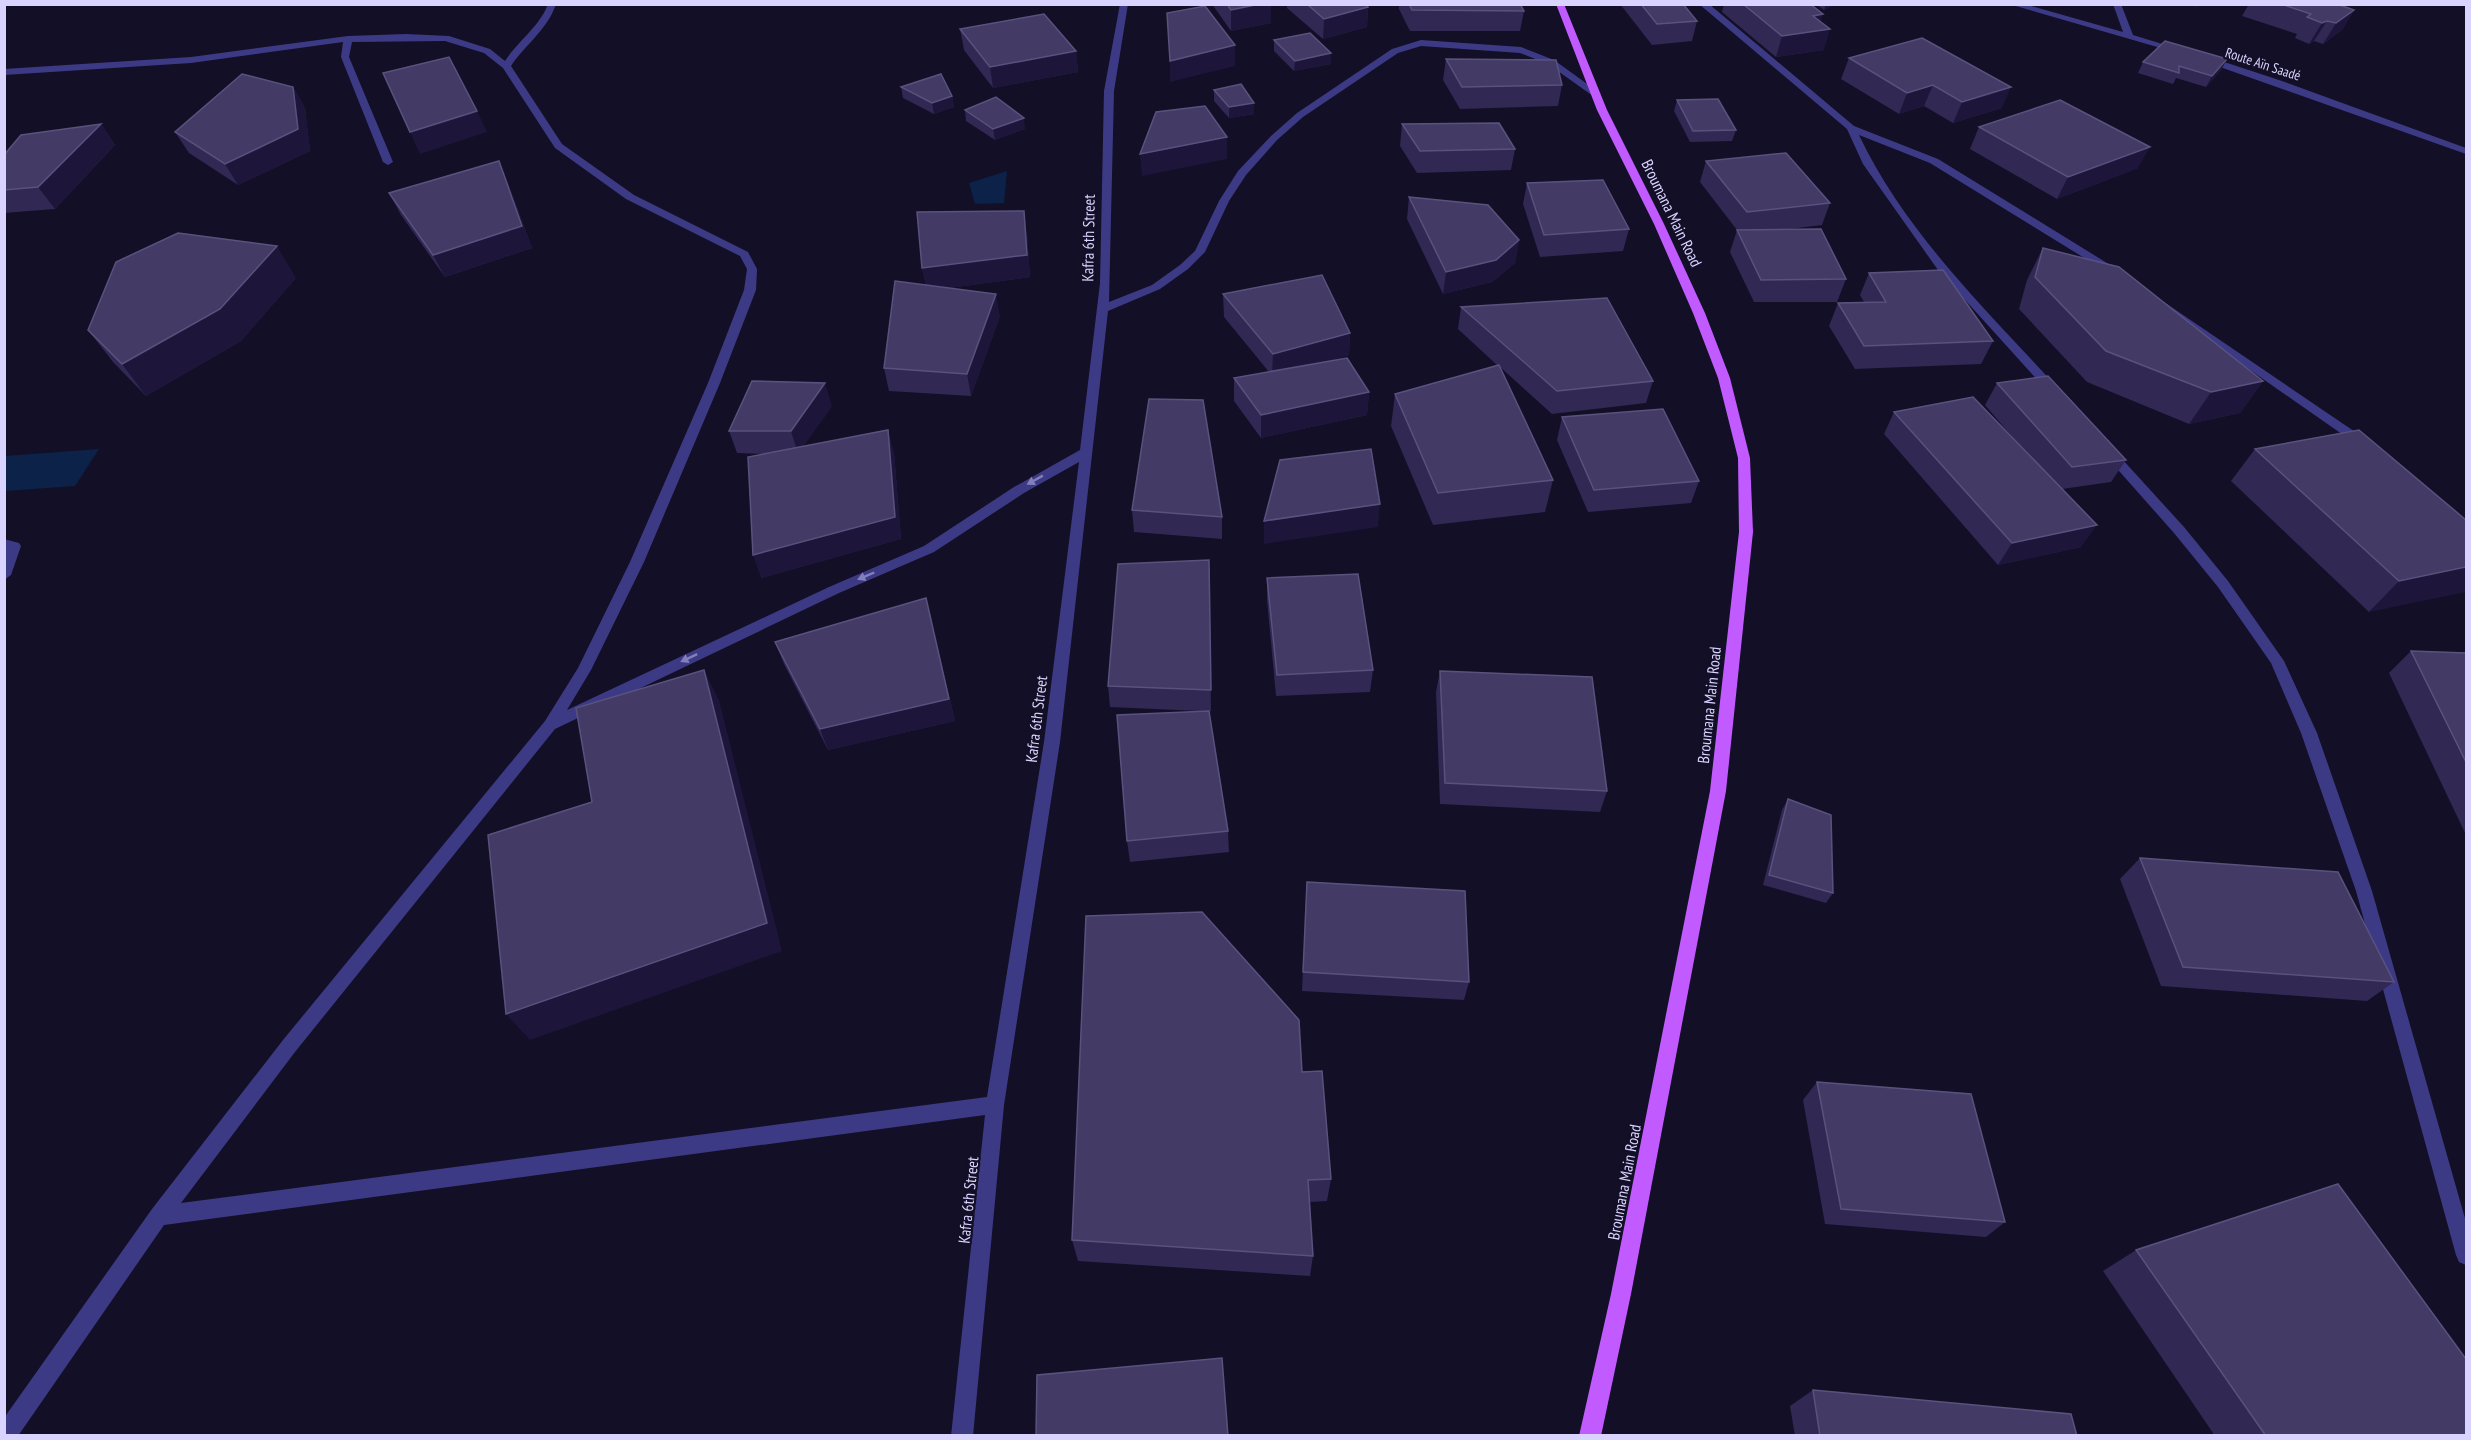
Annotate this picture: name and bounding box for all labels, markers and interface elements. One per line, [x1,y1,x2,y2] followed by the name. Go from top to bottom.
[2223,43,2303,85] street label: Route Aïn Saadé
[1637,156,1707,270] street label: Broumana Main Road
[1077,194,1099,282] street label: Kafra 6th Street
[1027,475,1044,485] one-way arrow
[857,572,875,581] one-way arrow
[1693,646,1725,764] street label: Broumana Main Road
[681,653,698,662] one-way arrow
[1021,674,1051,764] street label: Kafra 6th Street
[1603,1123,1645,1241] street label: Broumana Main Road
[953,1155,983,1245] street label: Kafra 6th Street

